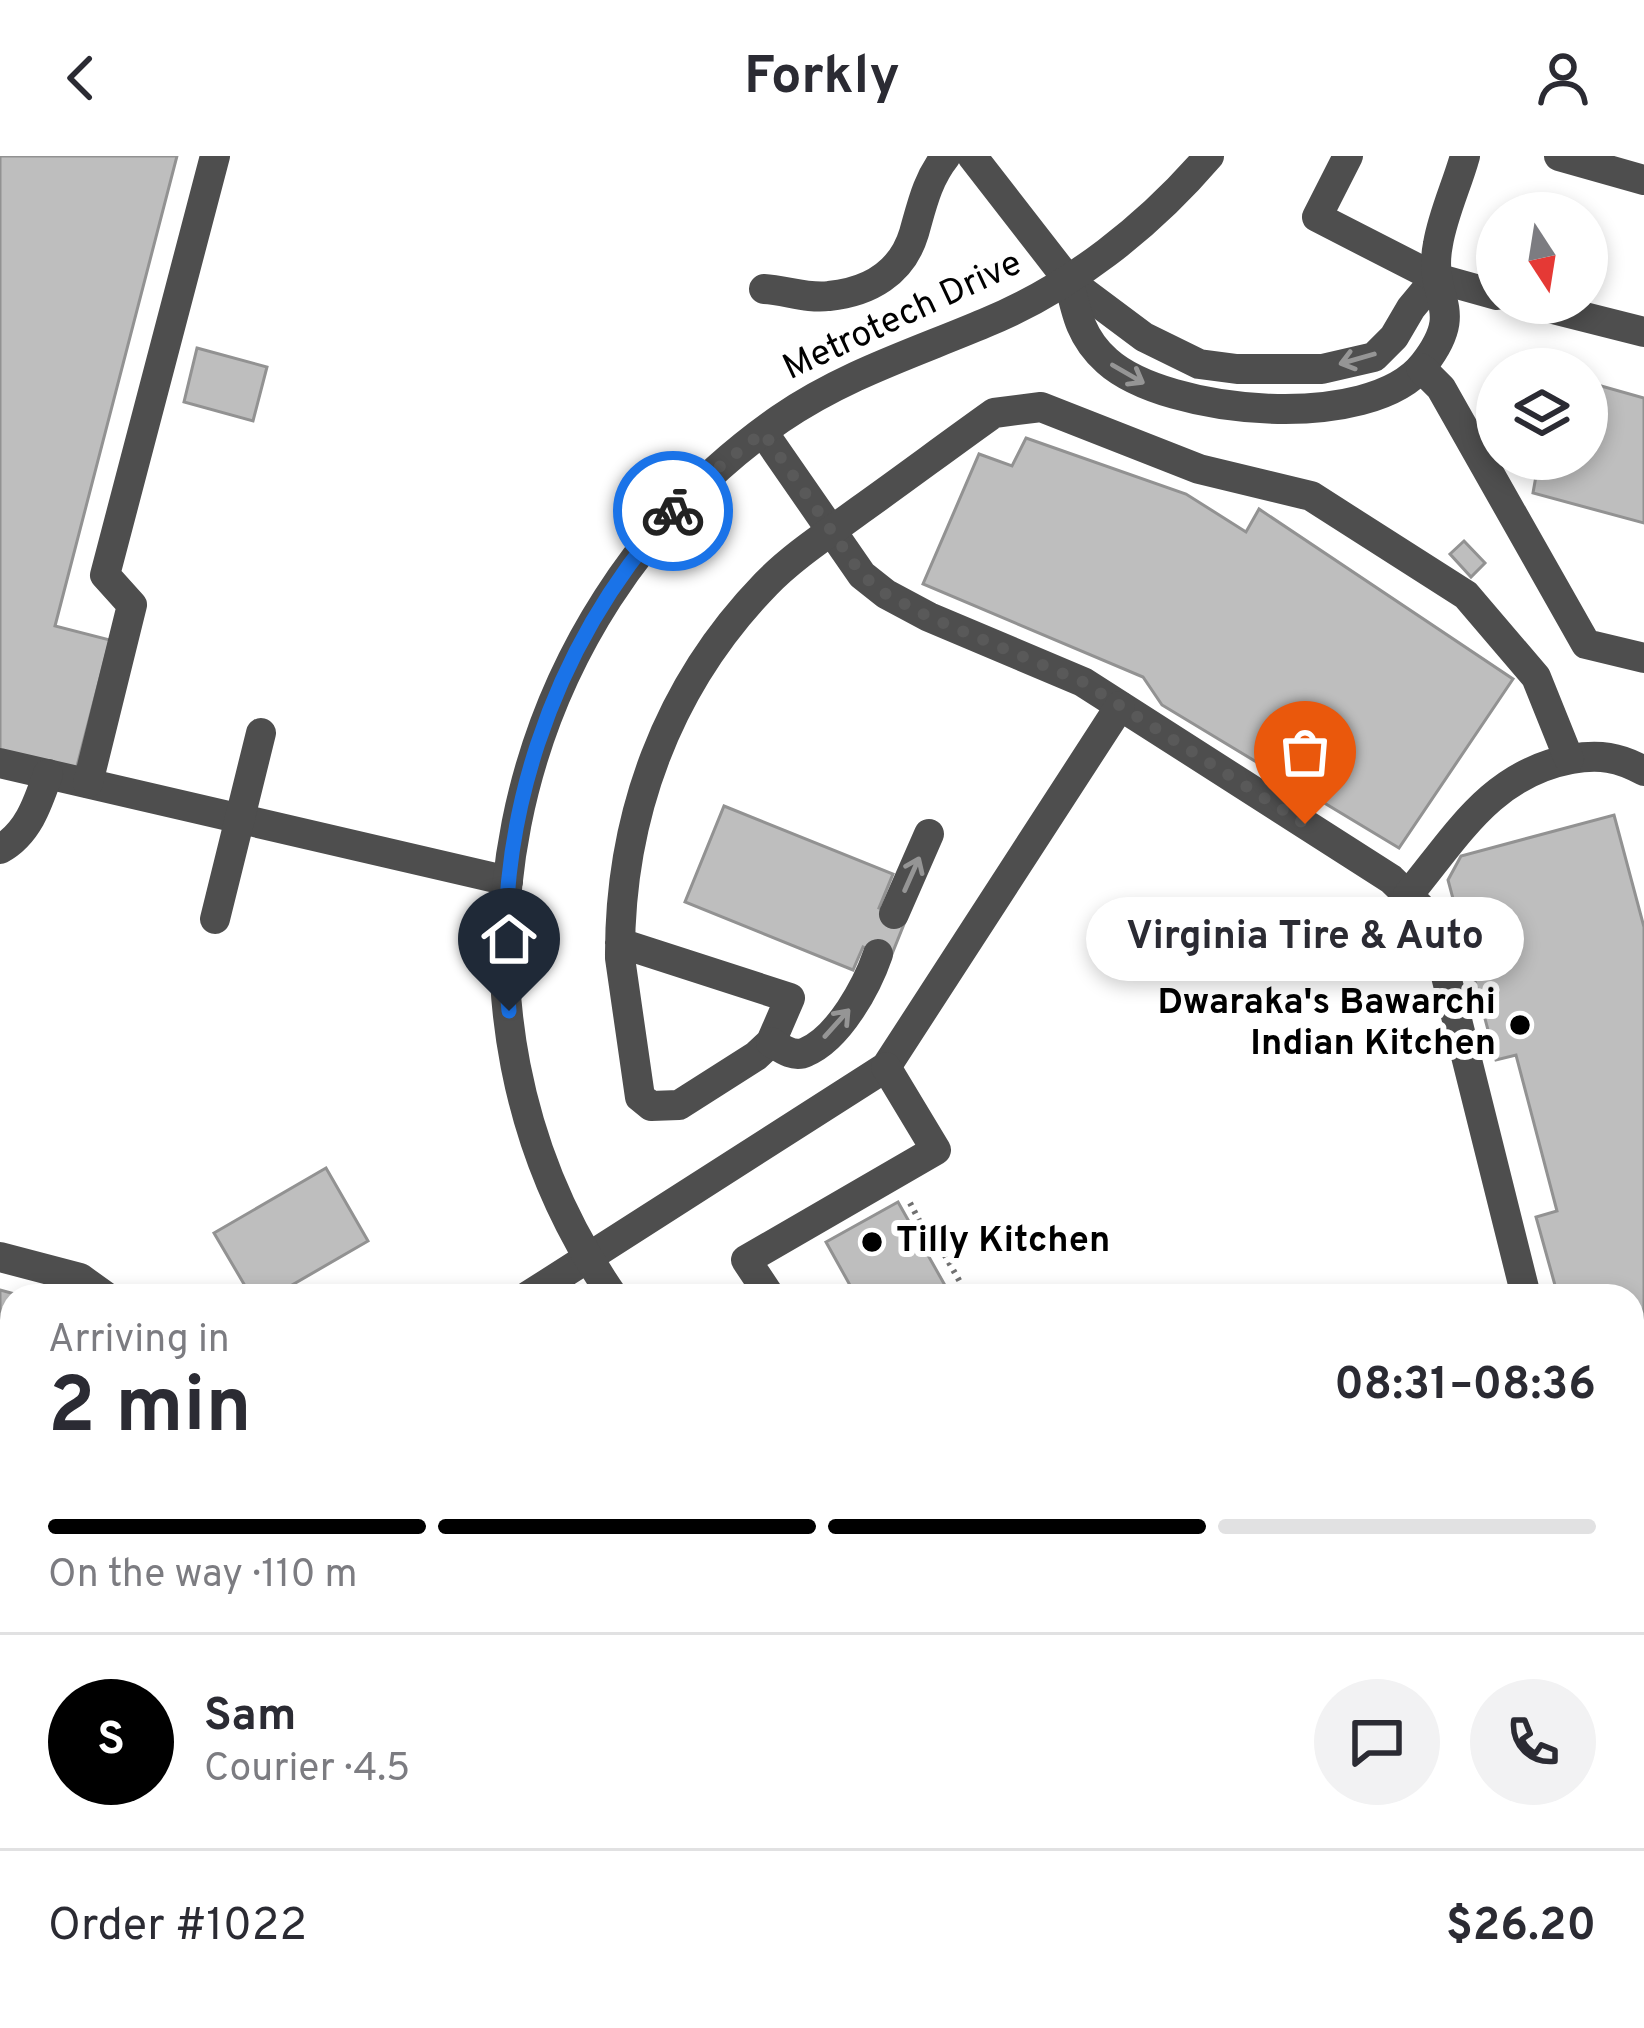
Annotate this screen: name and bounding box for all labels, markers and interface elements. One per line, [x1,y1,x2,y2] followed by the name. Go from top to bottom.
[744,44,900,113] text: Forkly
[48,45,114,111] icon: back
[1530,45,1596,111] icon: person
[1476,192,1608,324] north arrow
[1476,192,1608,480] map controls
[776,242,1030,392] street label: Metrotech Drive
[1476,348,1608,480] button: layers
[1339,350,1377,372] one-way arrow
[1110,362,1145,386] one-way arrow
[613,451,733,571] courier
[640,478,706,544] icon: bike
[1254,701,1356,824] pin
[1272,719,1338,785] icon: bag
[902,857,924,893] one-way arrow
[458,888,560,1011] pin
[1086,896,1524,980] callout: Virginia Tire & Auto
[476,906,542,972] icon: home
[1126,914,1484,963] text: Virginia Tire & Auto
[1157,981,1496,1068] place label: Dwaraka's Bawarchi Indian Kitchen
[823,1008,851,1039] one-way arrow
[1507,1012,1533,1038] marker: Dwaraka's Bawarchi Indian Kitchen
[896,1219,1110,1265] place label: Tilly Kitchen
[859,1229,885,1255] marker: Tilly Kitchen
[48,1317,230,1366] text: Arriving in
[1334,1358,1596,1415] text: 08:31–08:36
[48,1361,252,1460] text: 2 min
[48,1552,358,1601] text: On the way · 110 m
[1314,1679,1440,1805] button: chat
[1470,1679,1596,1805] button: phone
[204,1689,296,1746] text: Sam
[97,1713,125,1770] text: S
[204,1746,410,1795] text: Courier · 4.5
[48,1899,307,1956] text: Order #1022
[1446,1899,1596,1956] text: $26.20

